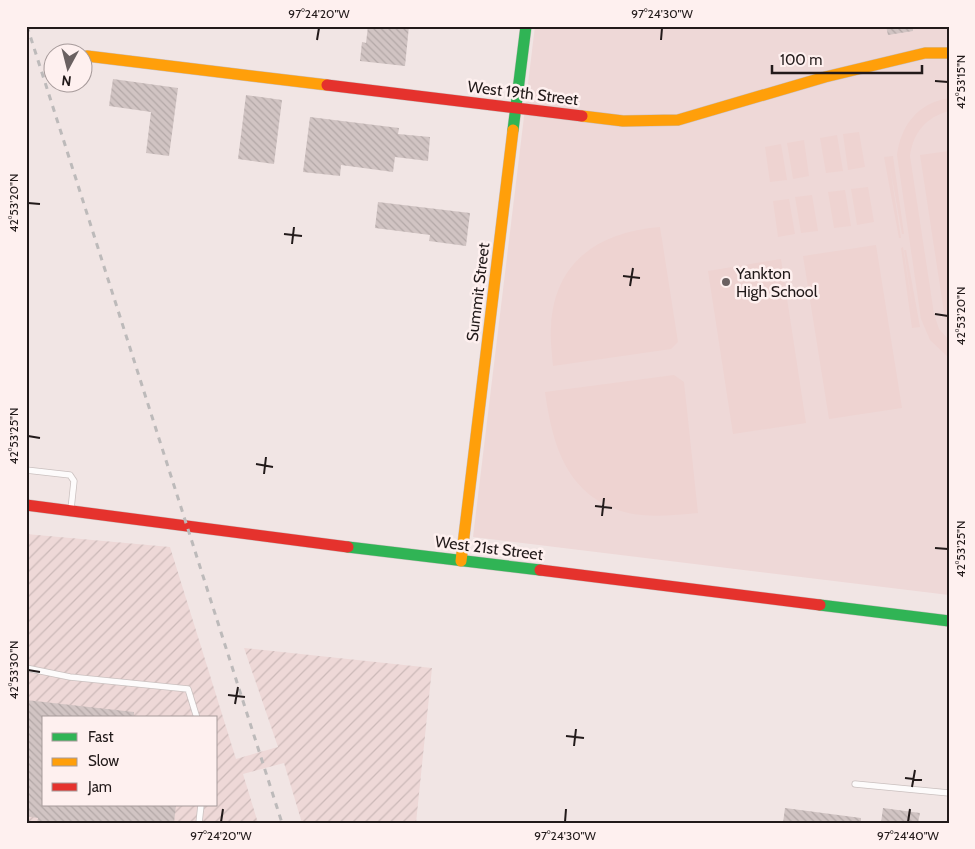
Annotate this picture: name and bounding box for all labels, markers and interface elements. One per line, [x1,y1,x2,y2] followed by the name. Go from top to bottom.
[288,6,350,21] text: 97°24'20"W
[631,6,693,21] text: 97°24'30"W
[42,42,92,92] north arrow
[772,42,922,74] scale bar
[780,51,822,69] text: 100 m
[953,55,968,109] text: 42°53'15"N
[60,71,72,90] text: N
[467,77,580,109] street label: West 19th Street
[6,174,21,232] text: 42°53'20"N
[463,241,494,342] street label: Summit Street
[735,264,818,301] place label: Yankton High School
[720,276,732,288] marker: Yankton High School
[953,287,968,345] text: 42°53'20"N
[6,408,21,464] text: 42°53'25"N
[953,521,968,577] text: 42°53'25"N
[434,532,545,564] street label: West 21st Street
[6,641,21,699] text: 42°53'30"N
[42,716,218,806] legend
[88,728,113,746] text: Fast
[88,752,119,770] text: Slow
[87,778,112,796] text: Jam
[190,828,252,843] text: 97°24'20"W
[534,828,596,843] text: 97°24'30"W
[877,828,940,843] text: 97°24'40"W

